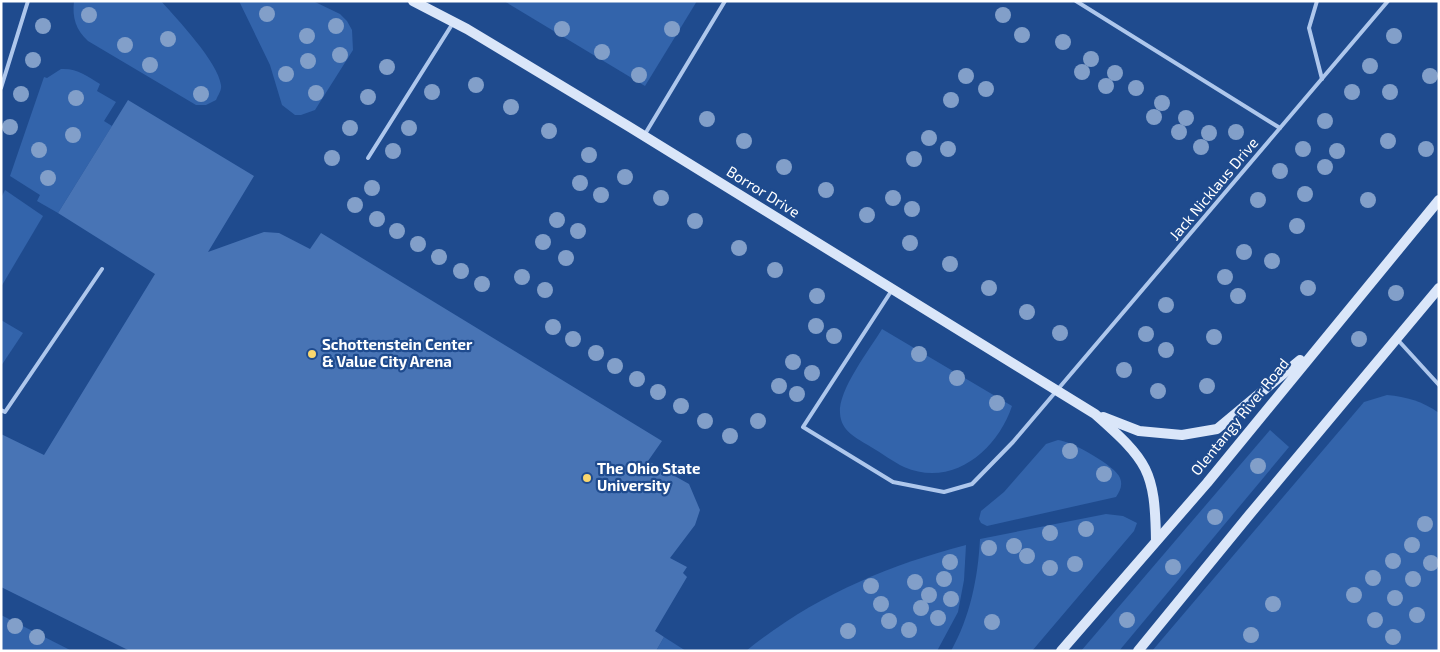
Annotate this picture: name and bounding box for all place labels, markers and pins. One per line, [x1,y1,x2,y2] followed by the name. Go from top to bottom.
[322,335,473,371] place label: Schottenstein Center & Value City Arena
[306,348,318,360] marker: Schottenstein Center & Value City Arena
[597,459,700,495] place label: The Ohio State University
[581,472,593,484] marker: The Ohio State University

